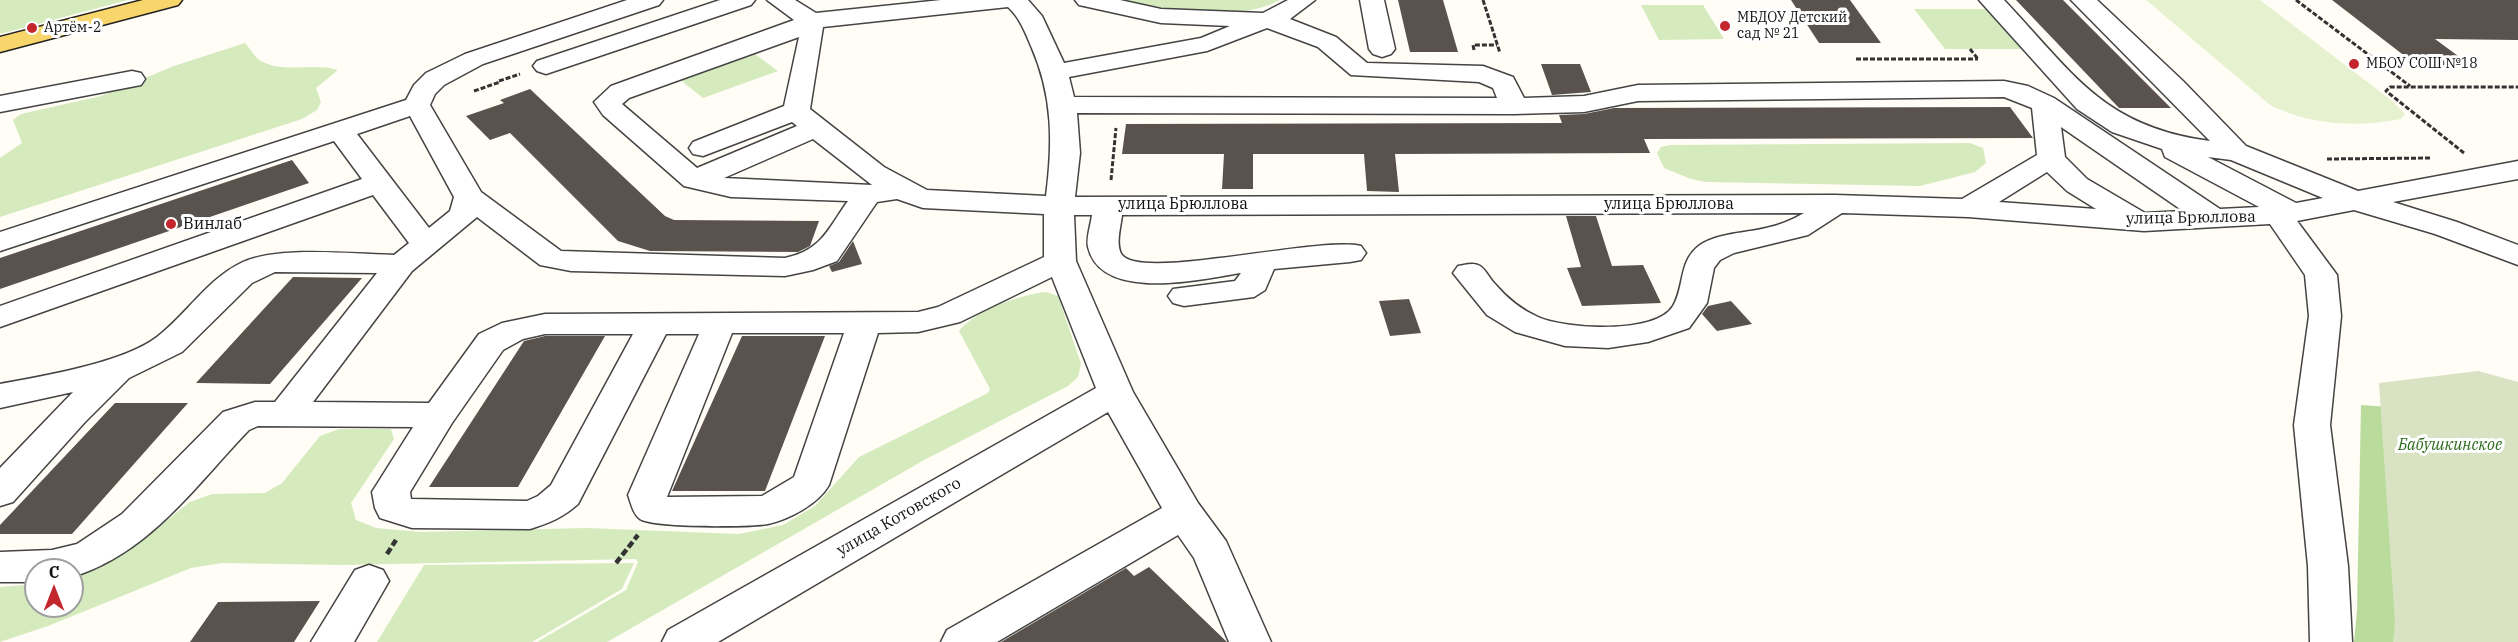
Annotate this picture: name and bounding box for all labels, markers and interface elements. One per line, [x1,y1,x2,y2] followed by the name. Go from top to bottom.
[1737,10,1847,42] place label: МБДОУ Детский сад № 21
[1718,19,1732,33] marker: МБДОУ Детский сад № 21
[44,20,101,36] place label: Артём-2
[25,21,39,35] marker: Артём-2
[2366,56,2478,72] place label: МБОУ СОШ №18
[2347,57,2361,71] marker: МБОУ СОШ №18
[1118,194,1248,214] street label: улица Брюллова
[1604,194,1734,214] street label: улица Брюллова
[2126,207,2256,229] street label: улица Брюллова
[183,214,242,234] place label: Винлаб
[164,217,178,231] marker: Винлаб
[2398,435,2502,455] park label: Бабушкинское
[833,474,965,560] street label: улица Котовского
[24,558,84,618] north arrow
[49,562,59,582] text: С

